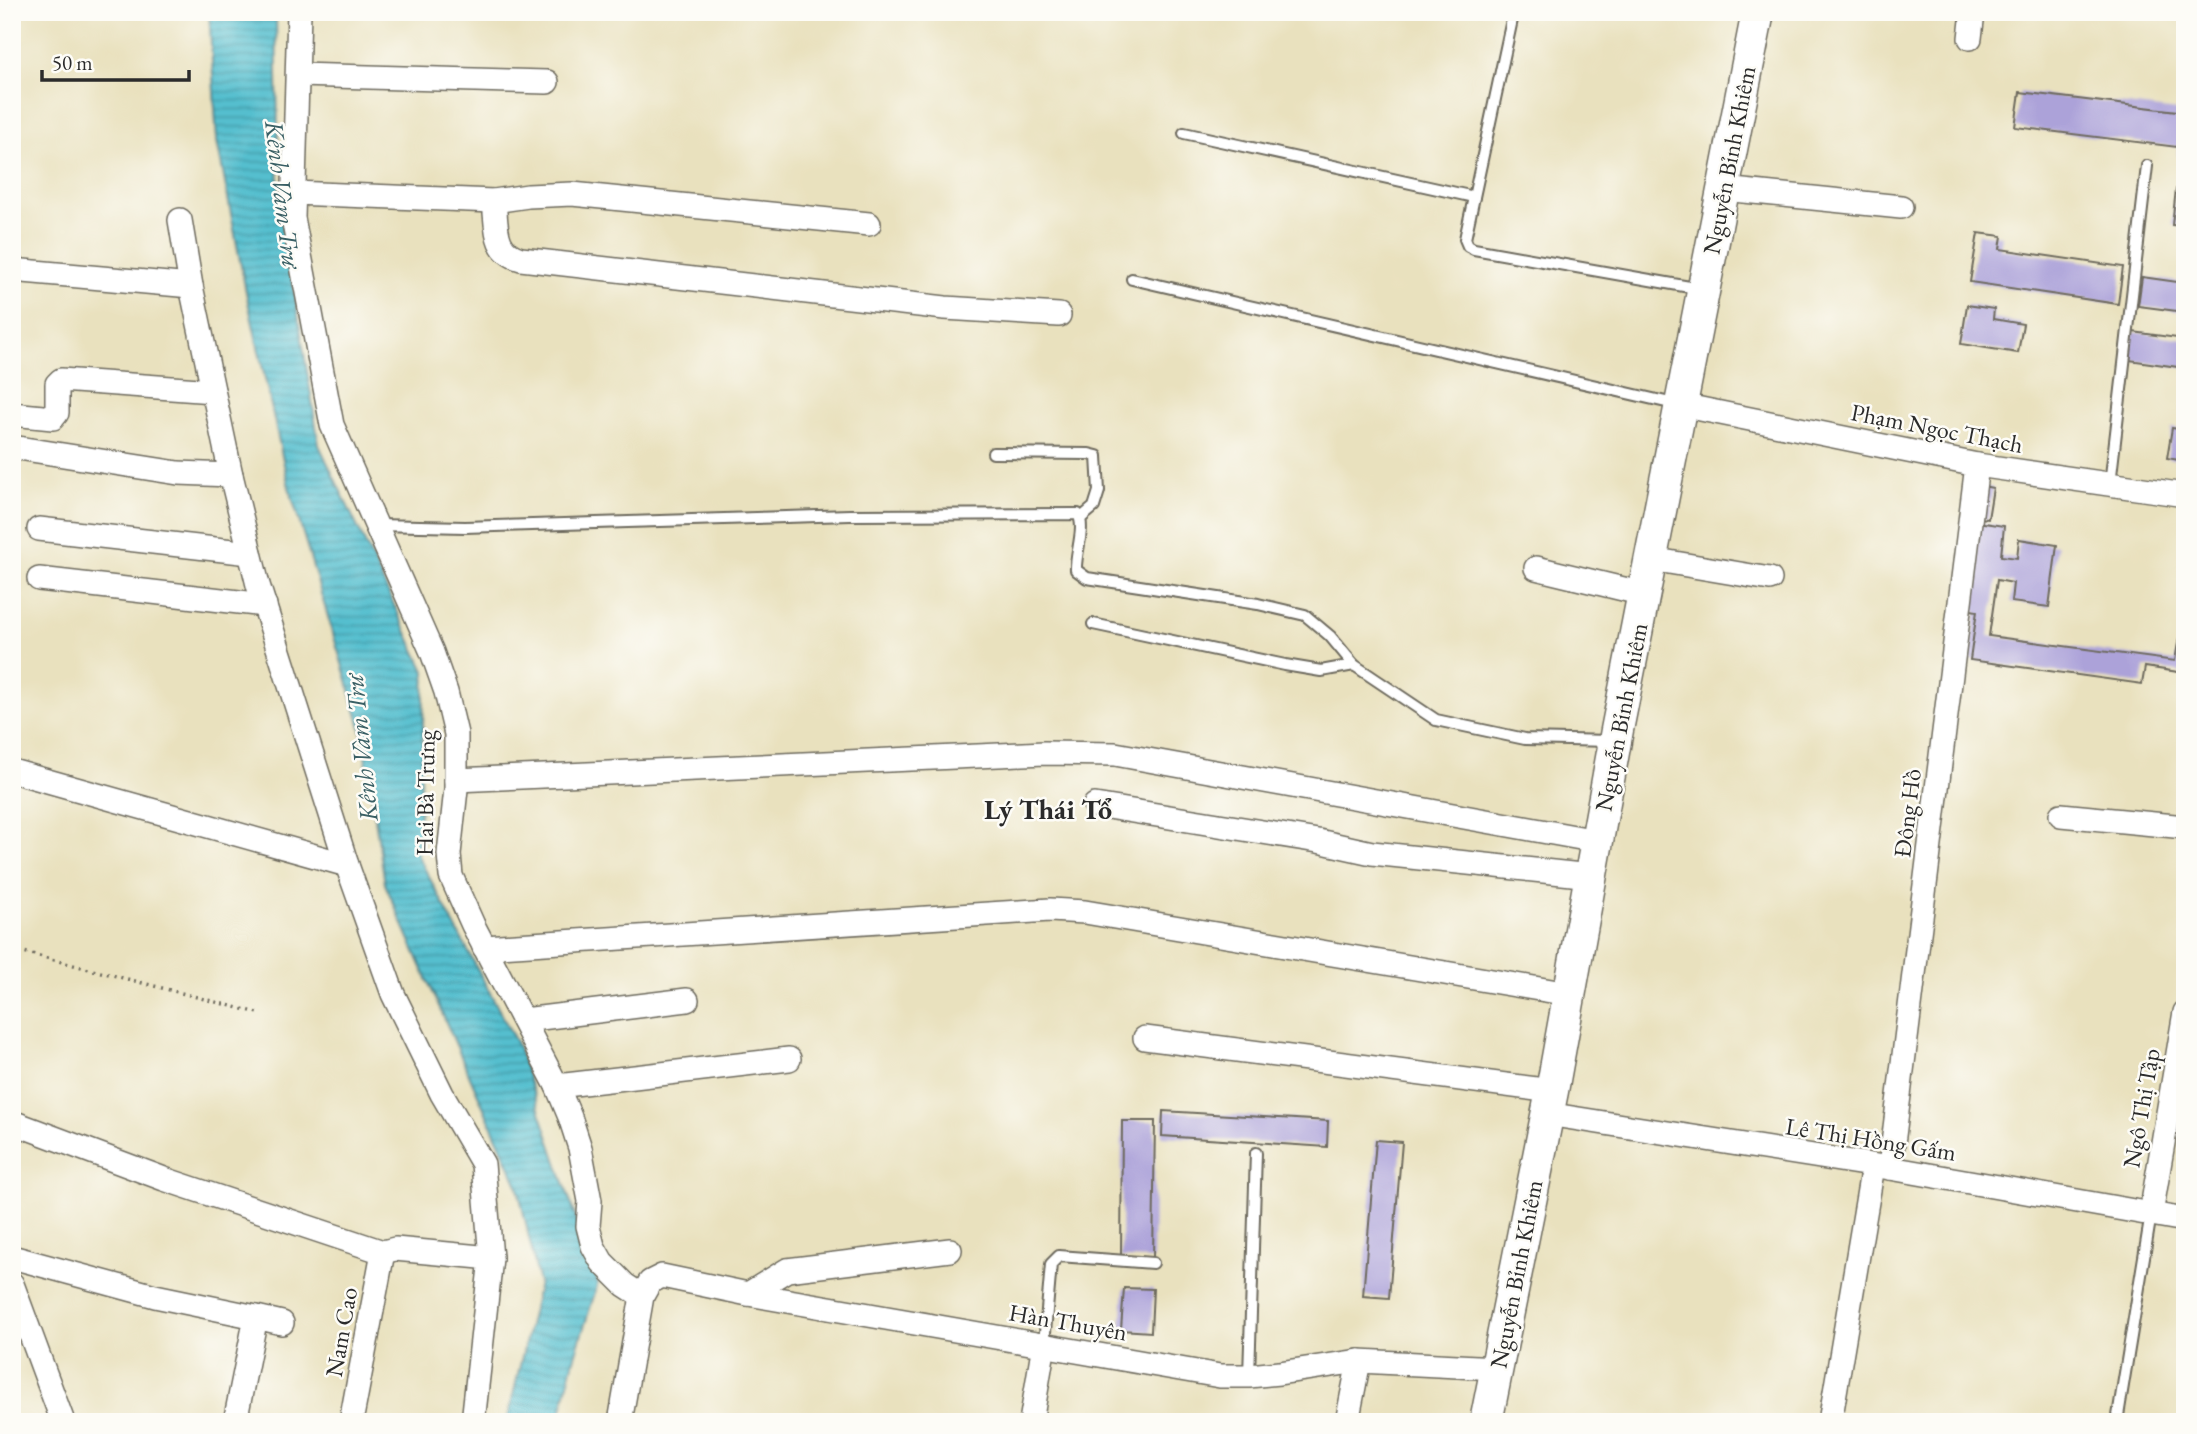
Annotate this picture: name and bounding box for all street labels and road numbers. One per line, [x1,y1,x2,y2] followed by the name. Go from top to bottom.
[1696,63,1763,257] street label: Nguyễn Bỉnh Khiêm
[1848,396,2026,460] street label: Phạm Ngọc Thạch
[1588,620,1655,814] street label: Nguyễn Bỉnh Khiêm
[408,729,442,856] street label: Hai Bà Trưng
[1886,767,1928,859] street label: Đông Hồ
[2115,1046,2167,1170] street label: Ngô Thị Tập
[1783,1110,1959,1168] street label: Lê Thị Hồng Gấm
[1483,1177,1550,1371] street label: Nguyễn Bỉnh Khiêm
[318,1285,364,1379] street label: Nam Cao
[1006,1296,1130,1348] street label: Hàn Thuyên

